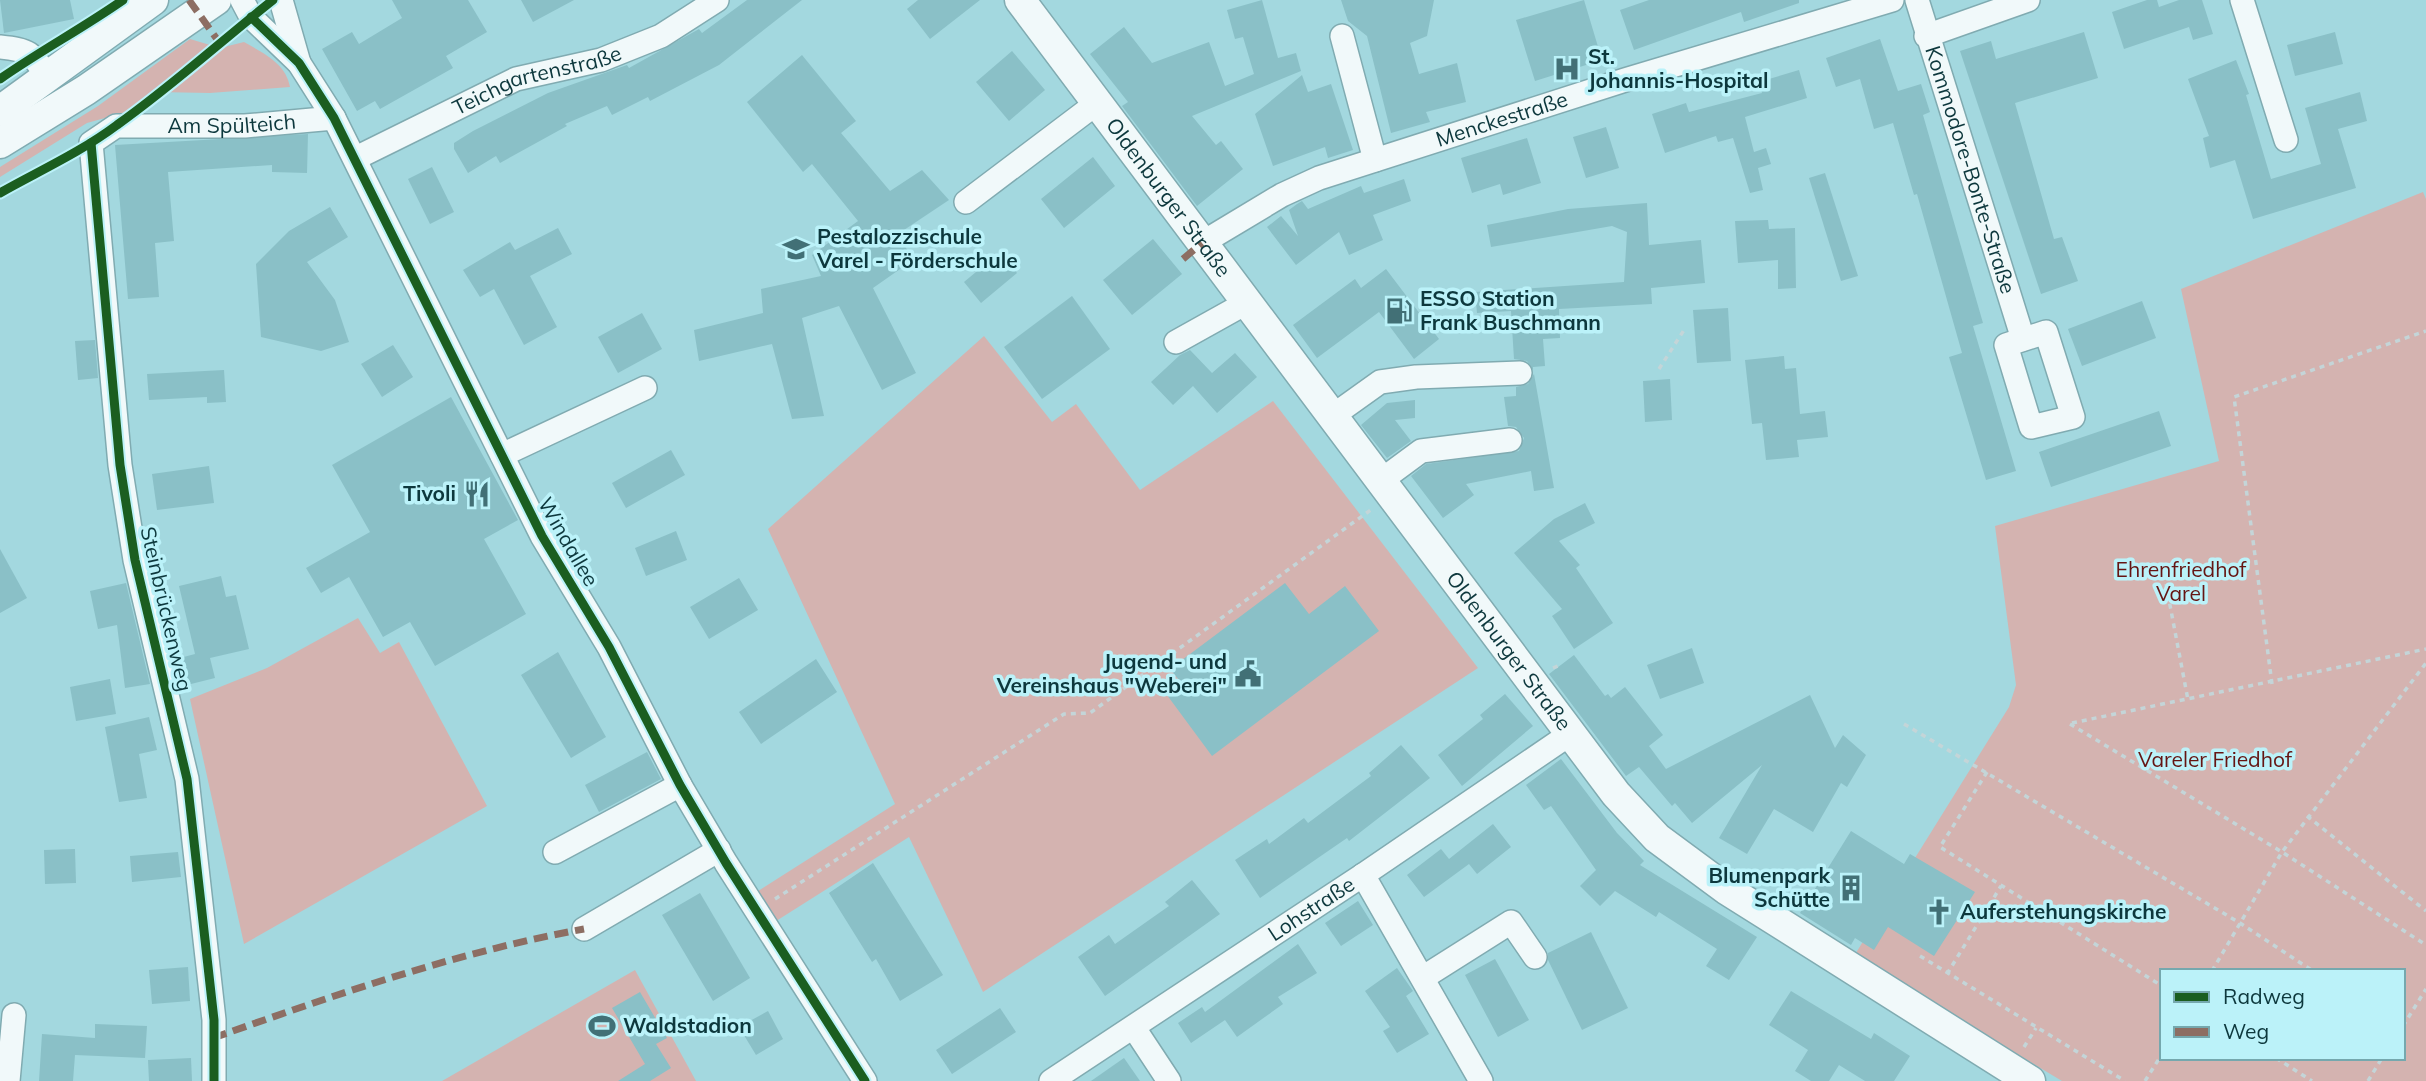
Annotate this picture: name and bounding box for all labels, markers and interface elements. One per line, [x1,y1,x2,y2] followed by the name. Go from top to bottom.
[448,39,625,120] street label: Teichgartenstraße
[1588,43,1768,93] place label: St. Johannis-Hospital
[1920,43,2022,297] street label: Kommodore-Bonte-Straße
[1552,54,1582,84] hospital icon: St. Johannis-Hospital
[1432,85,1571,152] street label: Menckestraße
[167,107,297,138] street label: Am Spülteich
[1101,112,1237,282] street label: Oldenburger Straße
[816,223,1018,273] place label: Pestalozzischule Varel - Förderschule
[781,234,811,264] school or university icon: Pestalozzischule Varel - Förderschule
[1420,285,1601,335] place label: ESSO Station Frank Buschmann
[1384,296,1414,326] fuel station icon: ESSO Station Frank Buschmann
[462,479,492,509] restaurant icon: Tivoli
[403,480,456,506] place label: Tivoli
[533,492,605,591] street label: Windallee
[135,524,199,694] street label: Steinbrückenweg
[2116,556,2247,606] park label: Ehrenfriedhof Varel
[1441,566,1578,735] street label: Oldenburger Straße
[996,648,1227,698] place label: Jugend- und Vereinshaus "Weberei"
[1233,659,1263,689] public building icon: Jugend- und Vereinshaus "Weberei"
[2138,746,2293,772] park label: Vareler Friedhof
[1709,862,1830,912] place label: Blumenpark Schütte
[1263,870,1359,946] street label: Lohstraße
[1836,873,1866,903] building icon: Blumenpark Schütte
[1924,897,1954,927] church icon: Auferstehungskirche
[1960,898,2167,924] place label: Auferstehungskirche
[2160,969,2405,1060] legend
[2223,983,2305,1009] text: Radweg
[587,1011,617,1041] sports icon: Waldstadion
[623,1012,752,1038] place label: Waldstadion
[2223,1018,2269,1044] text: Weg

